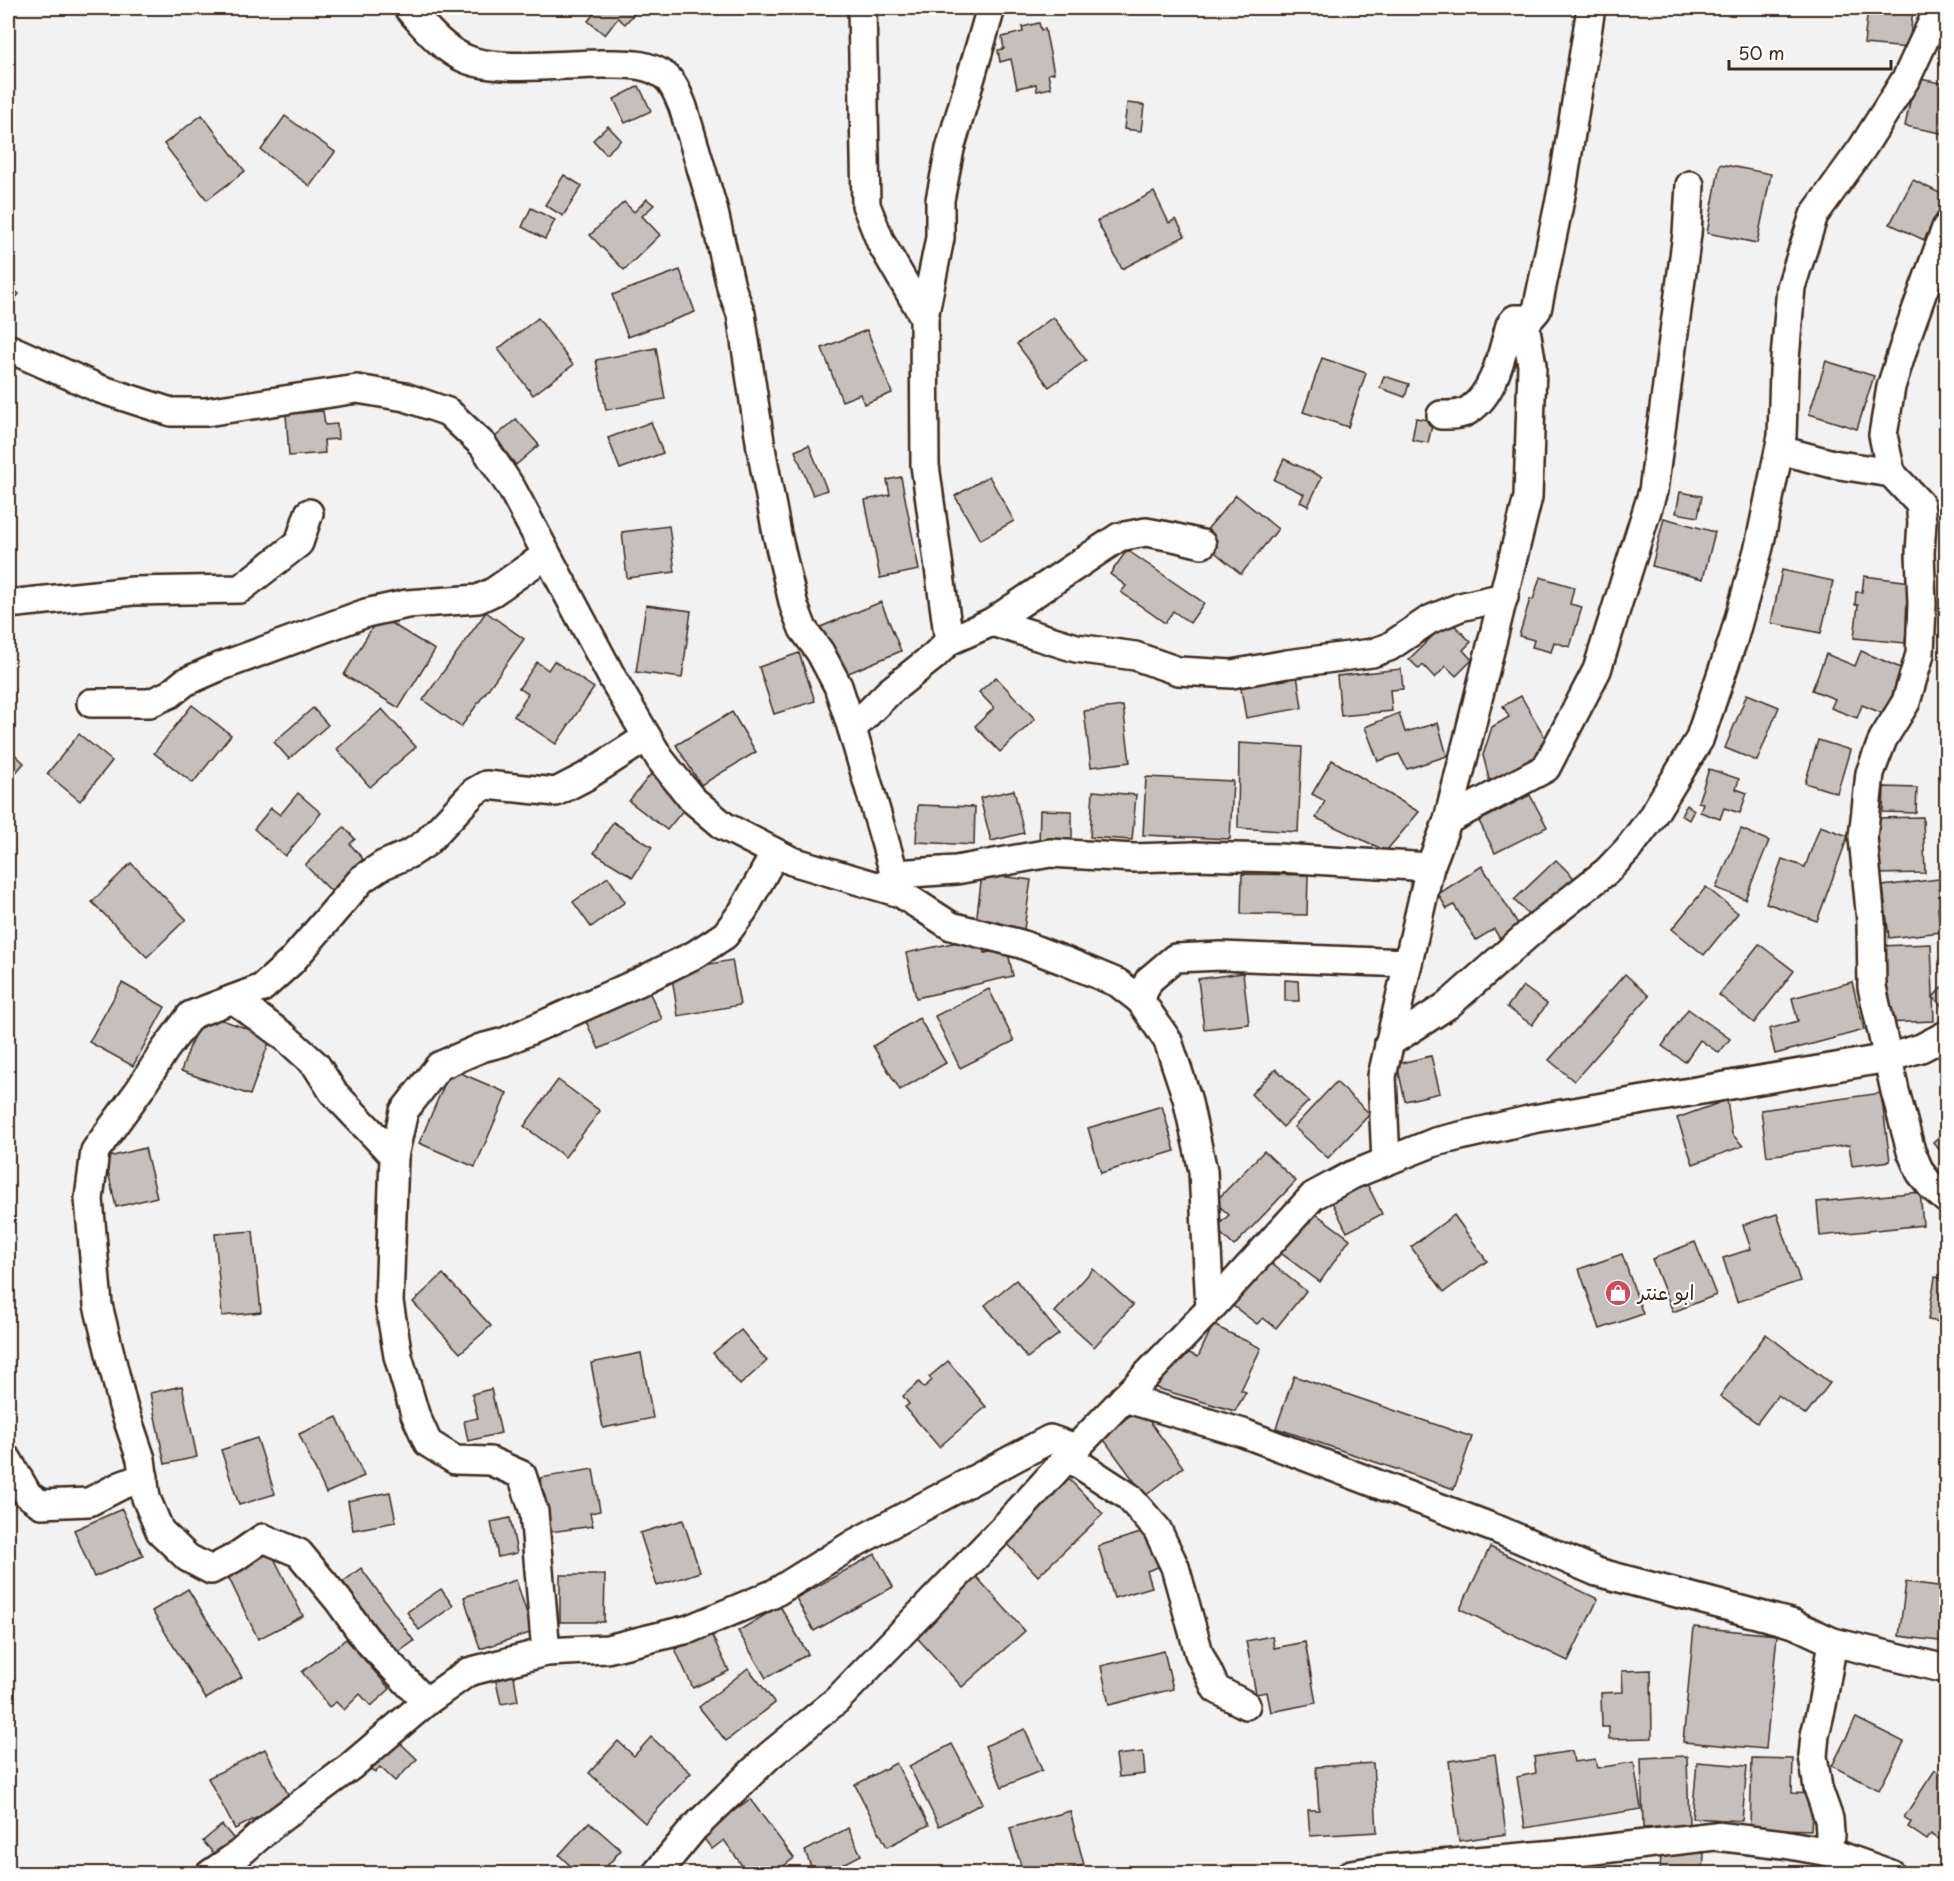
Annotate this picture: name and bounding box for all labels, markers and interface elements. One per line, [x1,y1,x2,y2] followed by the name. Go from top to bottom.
[1729,33,1891,71] scale bar
[1738,39,1785,66] text: 50 m
[1636,1277,1695,1307] place label: ابو عنتر
[1603,1278,1633,1308] shop icon: ابو عنتر

